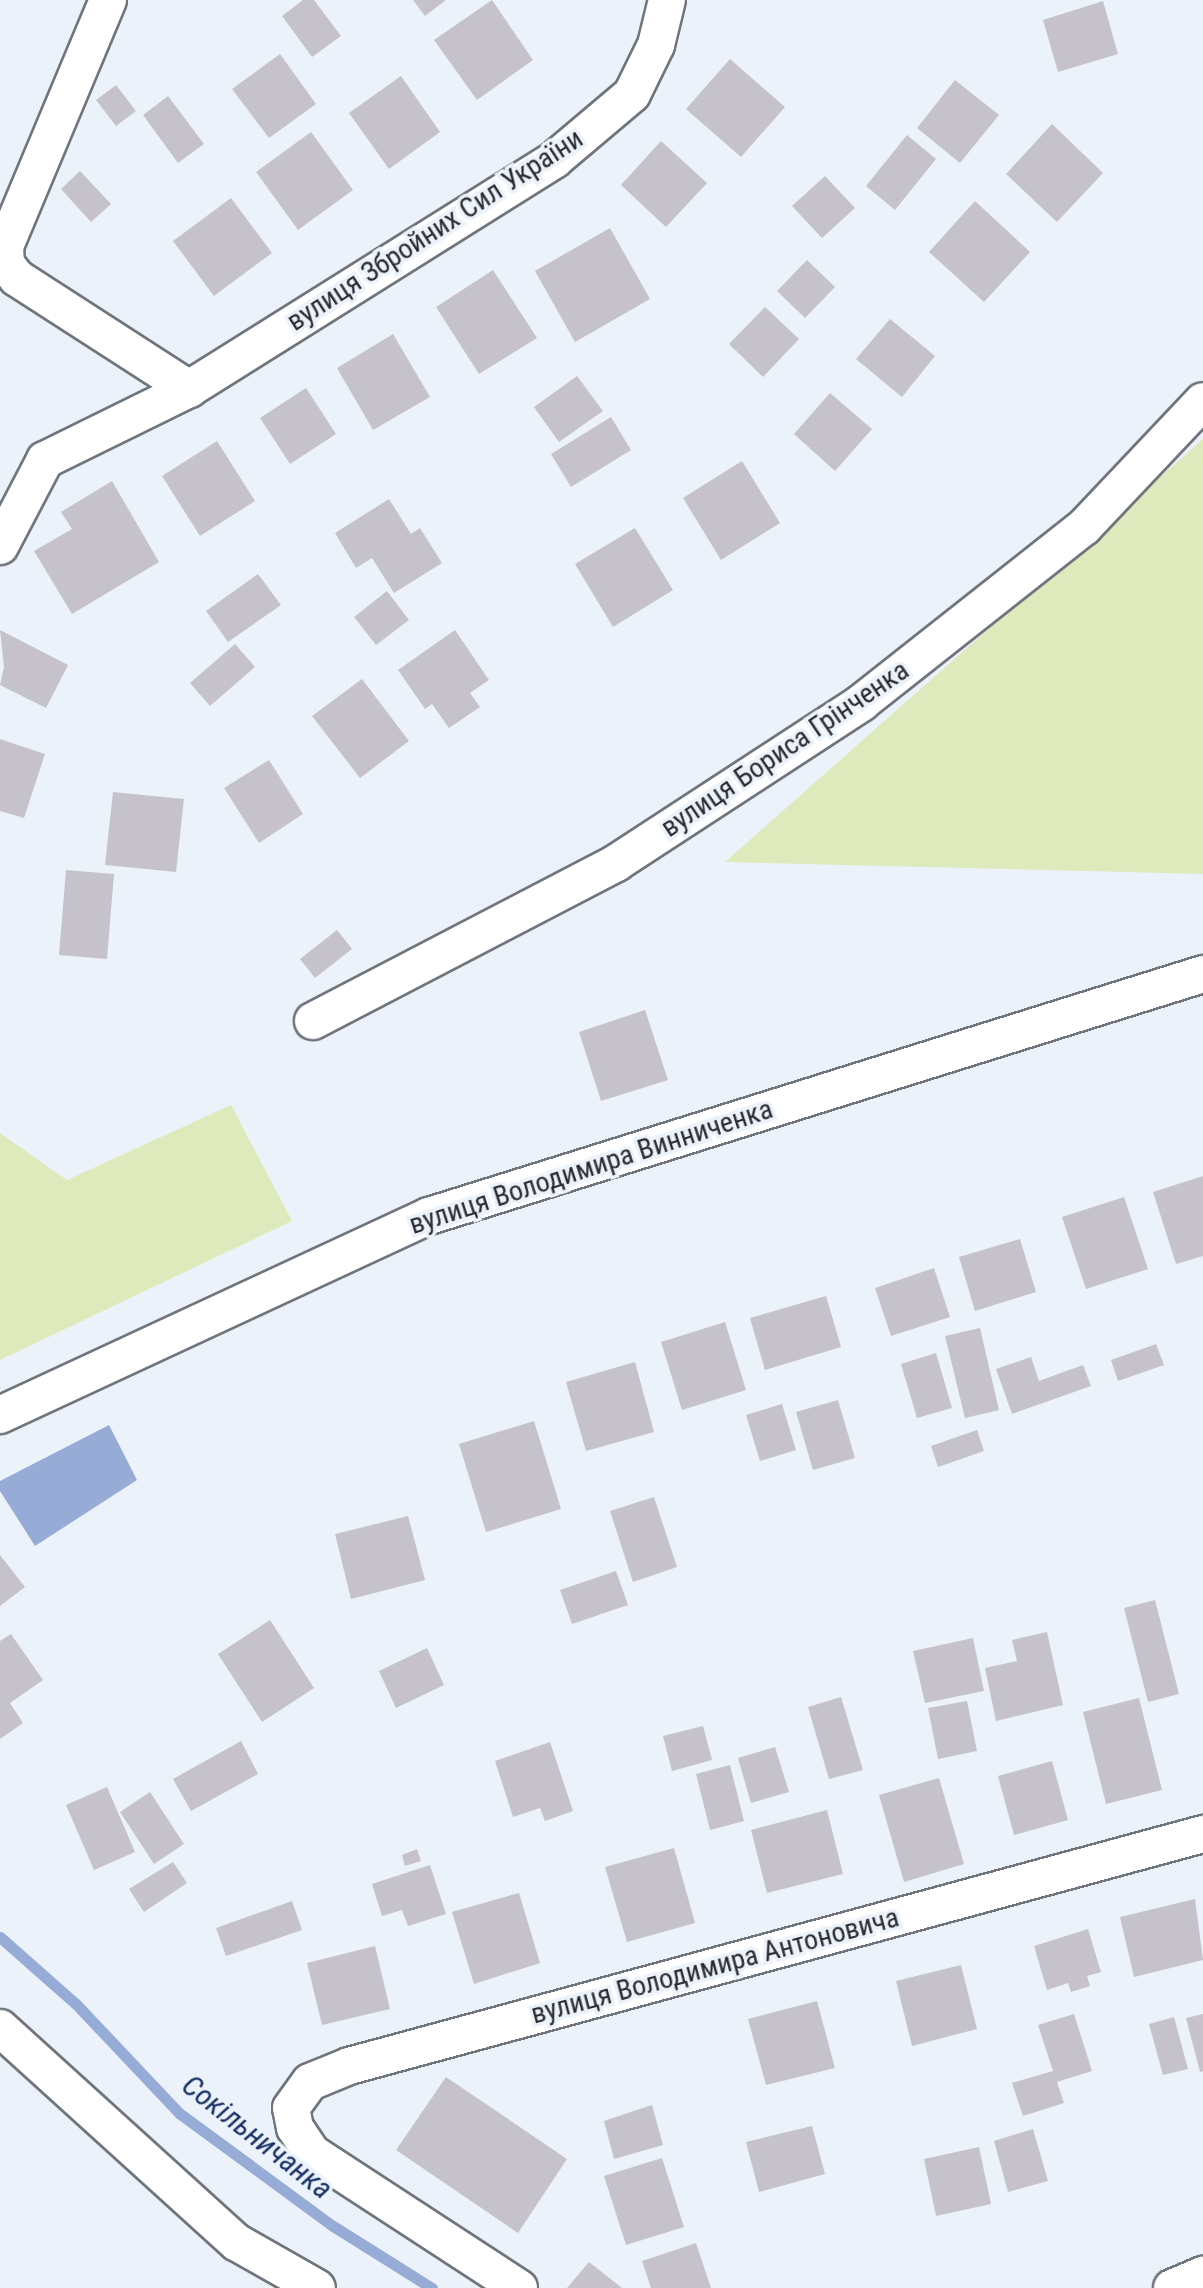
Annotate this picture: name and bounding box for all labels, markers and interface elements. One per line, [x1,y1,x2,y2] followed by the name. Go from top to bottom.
[281,122,589,338] street label: вулиця Збройних Сил України
[655,654,915,844] street label: вулиця Бориса Грінченка
[405,1092,777,1242] street label: вулиця Володимира Винниченка
[527,1901,903,2031] street label: вулиця Володимира Антоновича
[175,2067,339,2207] water label: Сокільничанка

